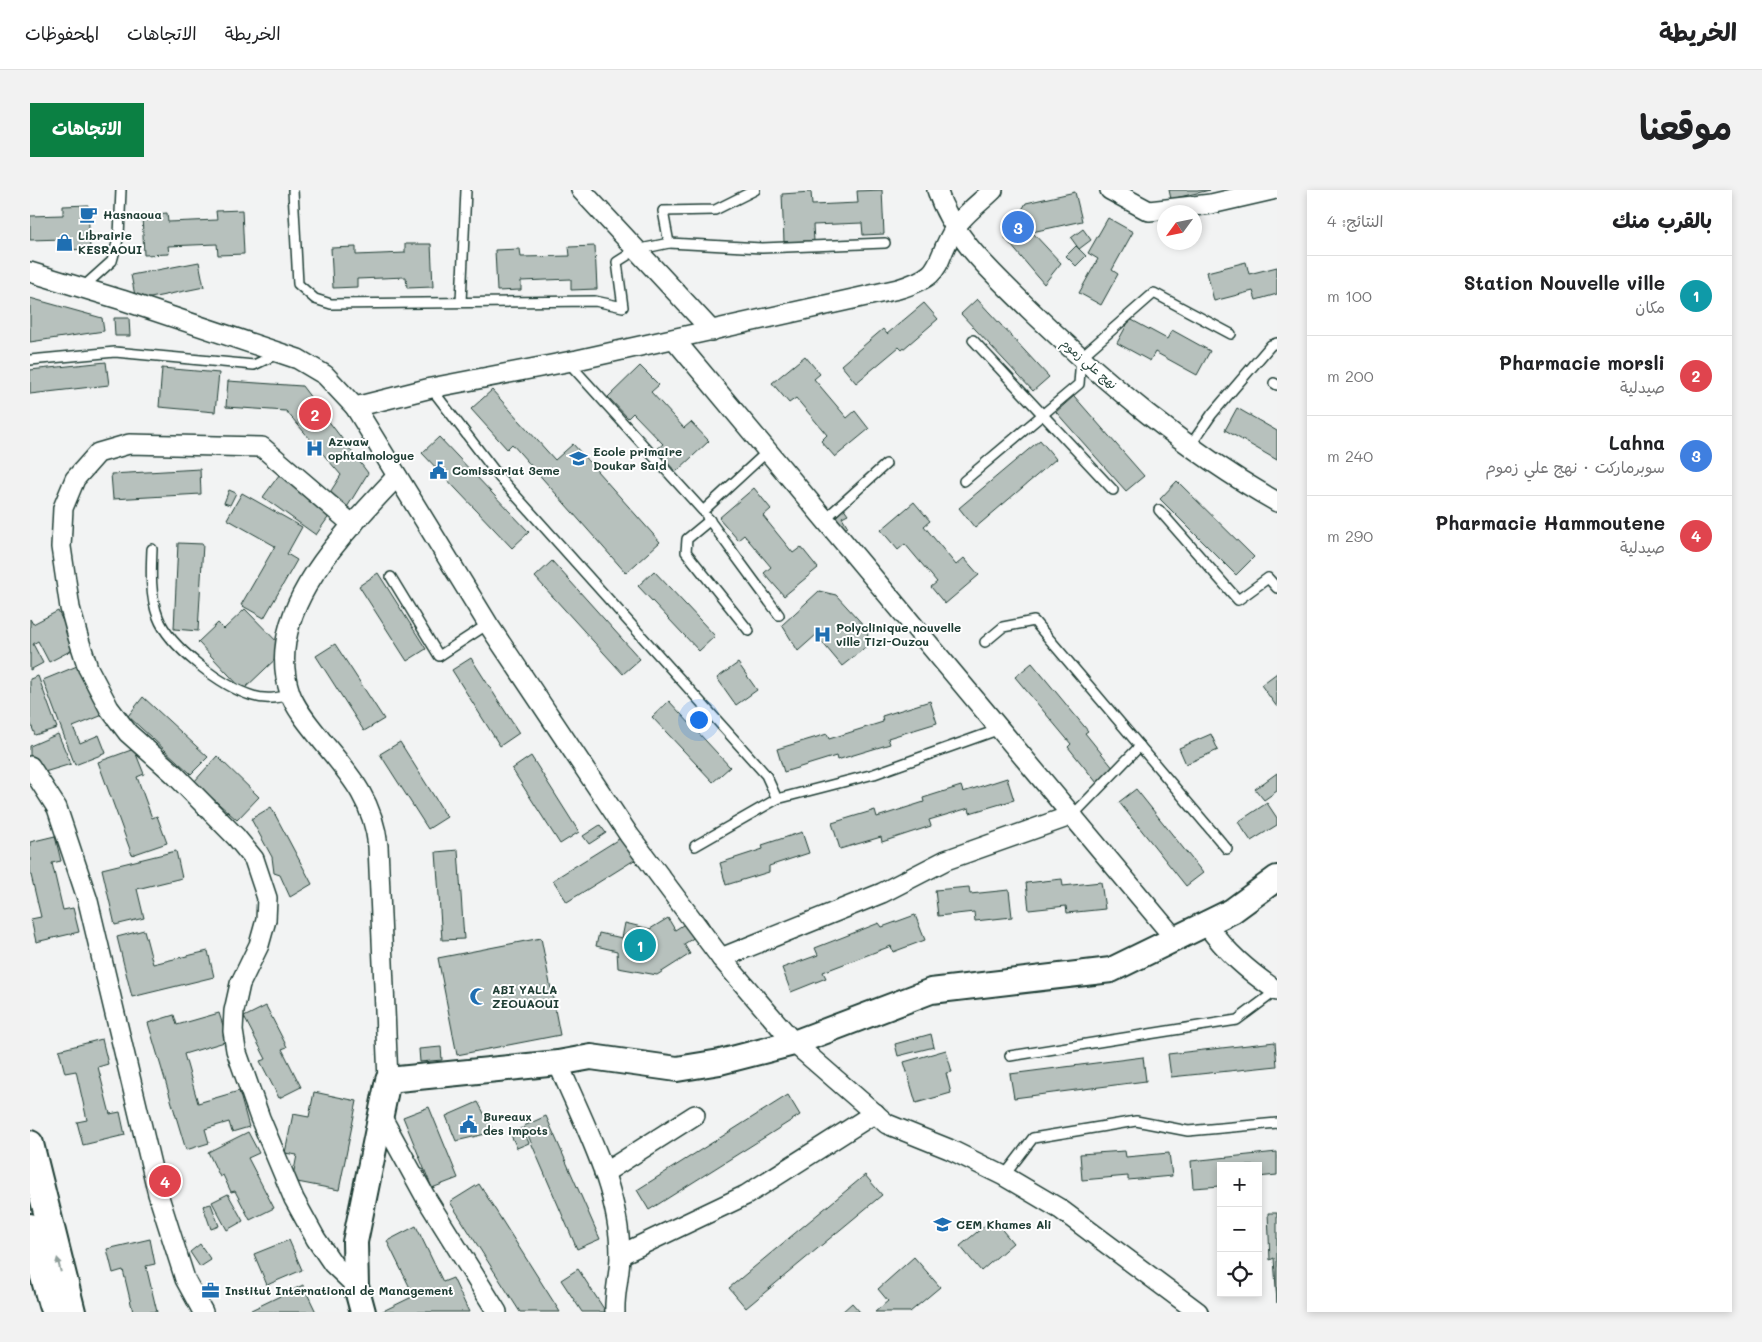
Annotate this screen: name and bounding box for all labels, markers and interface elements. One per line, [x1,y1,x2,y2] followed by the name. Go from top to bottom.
[1659,16,1737,47] text: الخريطة
[25,21,99,45] text: المحفوظات
[127,21,197,45] text: الاتجاهات
[225,21,281,45] text: الخريطة
[30,103,144,157] button: الاتجاهات
[1639,103,1732,149] text: موقعنا
[79,205,99,225] cafe icon: Hasnaoua
[1157,205,1202,250] north arrow
[103,206,162,222] place label: Hasnaoua
[1612,206,1712,233] text: بالقرب منك
[1002,208,1034,246] pin: 3
[1327,210,1383,231] text: النتائج: 4
[78,227,142,257] place label: Librairie KESRAOUI
[54,233,74,253] shop icon: Librairie KESRAOUI
[1464,270,1665,295] text: Station Nouvelle ville
[1327,285,1372,306] text: 100 m
[1692,285,1700,306] text: 1
[1635,296,1665,317] text: مكان
[1056,335,1121,395] street label: نهج علي زموم
[1499,350,1665,375] text: Pharmacie morsli
[1327,365,1374,386] text: 200 m
[1692,365,1700,386] text: 2
[1620,376,1665,397] text: صيدلية
[299,395,331,433] pin: 2
[1609,430,1665,455] text: Lahna
[328,433,414,463] place label: Azwaw ophtalmologue
[304,439,324,459] hospital icon: Azwaw ophtalmologue
[593,443,682,473] place label: Ecole primaire Doukar Said
[1327,445,1373,466] text: 240 m
[1691,445,1701,466] text: 3
[569,449,589,469] school or university icon: Ecole primaire Doukar Said
[1485,456,1665,477] text: سوبرماركت · نهج علي زموم
[428,461,448,481] public building icon: Comissariat 3eme
[452,462,560,478] place label: Comissariat 3eme
[1435,510,1665,535] text: Pharmacie Hammoutene
[1327,525,1373,546] text: 290 m
[1691,525,1701,546] text: 4
[1620,536,1665,557] text: صيدلية
[836,619,961,649] place label: Polyclinique nouvelle ville Tizi-Ouzou
[812,625,832,645] hospital icon: Polyclinique nouvelle ville Tizi-Ouzou
[686,707,712,733] your location
[624,926,656,964] pin: 1
[492,981,559,1011] place label: ABI YALLA ZEOUAOUI
[468,987,488,1007] mosque icon: ABI YALLA ZEOUAOUI
[483,1108,548,1138] place label: Bureaux des impots
[459,1114,479,1134] public building icon: Bureaux des impots
[149,1162,181,1200] pin: 4
[1217,1162,1262,1297] map controls
[1217,1162,1262,1207] button: +
[1217,1207,1262,1252] button: −
[932,1215,952,1235] school or university icon: CEM Khames Ali
[956,1216,1052,1232] place label: CEM Khames Ali
[1217,1252,1262,1297] button: locate
[55,1258,63,1273] one-way arrow
[201,1281,221,1301] office icon: Institut International de Management
[225,1282,453,1298] place label: Institut International de Management

